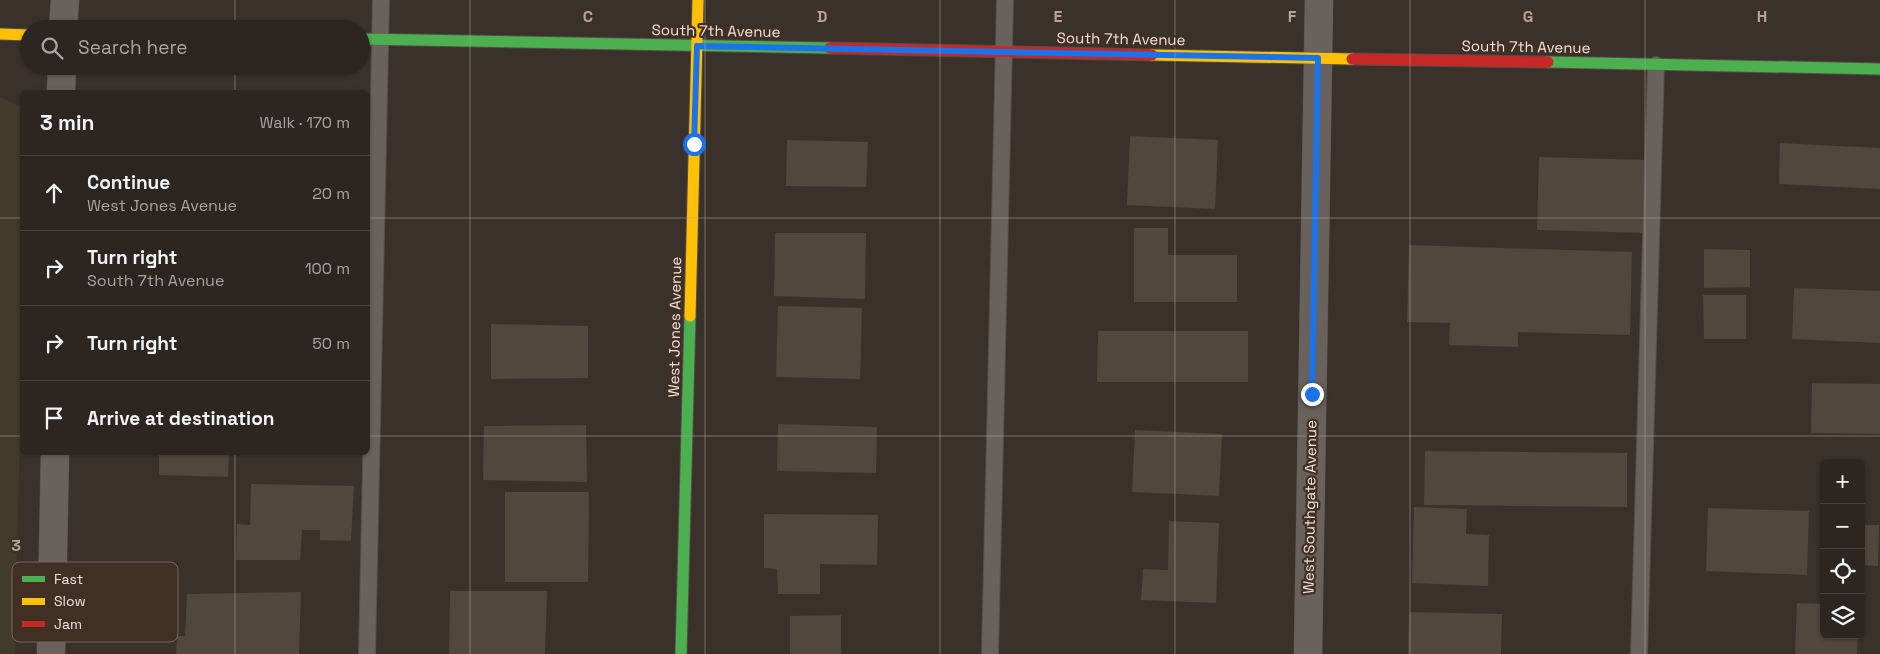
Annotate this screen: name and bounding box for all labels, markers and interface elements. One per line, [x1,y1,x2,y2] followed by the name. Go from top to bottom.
[583,6,593,27] text: C
[817,6,827,27] text: D
[1054,6,1063,27] text: E
[1288,6,1297,27] text: F
[1523,6,1533,27] text: G
[1757,6,1767,27] text: H
[20,20,370,75] search box
[651,20,781,41] street label: South 7th Avenue
[1056,28,1186,49] street label: South 7th Avenue
[38,34,66,62] icon: search
[78,35,188,60] text: Search here
[1461,36,1591,57] street label: South 7th Avenue
[40,109,95,136] text: 3 min
[260,112,350,133] text: Walk · 170 m
[683,133,706,156] route start
[87,170,170,195] text: Continue
[40,179,68,207] icon: ahead
[312,183,350,204] text: 20 m
[87,195,237,216] text: West Jones Avenue
[87,245,177,270] text: Turn right
[40,254,68,282] icon: right
[664,256,685,397] street label: West Jones Avenue
[305,258,350,279] text: 100 m
[87,270,224,291] text: South 7th Avenue
[40,329,68,357] icon: right
[87,331,177,356] text: Turn right
[312,333,350,354] text: 50 m
[1301,383,1324,406] route end
[40,404,68,432] icon: arrive
[87,406,275,431] text: Arrive at destination
[1298,420,1321,594] street label: West Southgate Avenue
[1820,459,1865,639] map controls
[1820,459,1865,504] button: +
[1820,504,1865,549] button: −
[11,535,21,556] text: 3
[1820,549,1865,594] button: locate
[12,562,178,642] legend
[54,570,83,588] text: Fast
[54,592,86,610] text: Slow
[1820,594,1865,639] button: layers
[54,615,82,633] text: Jam

